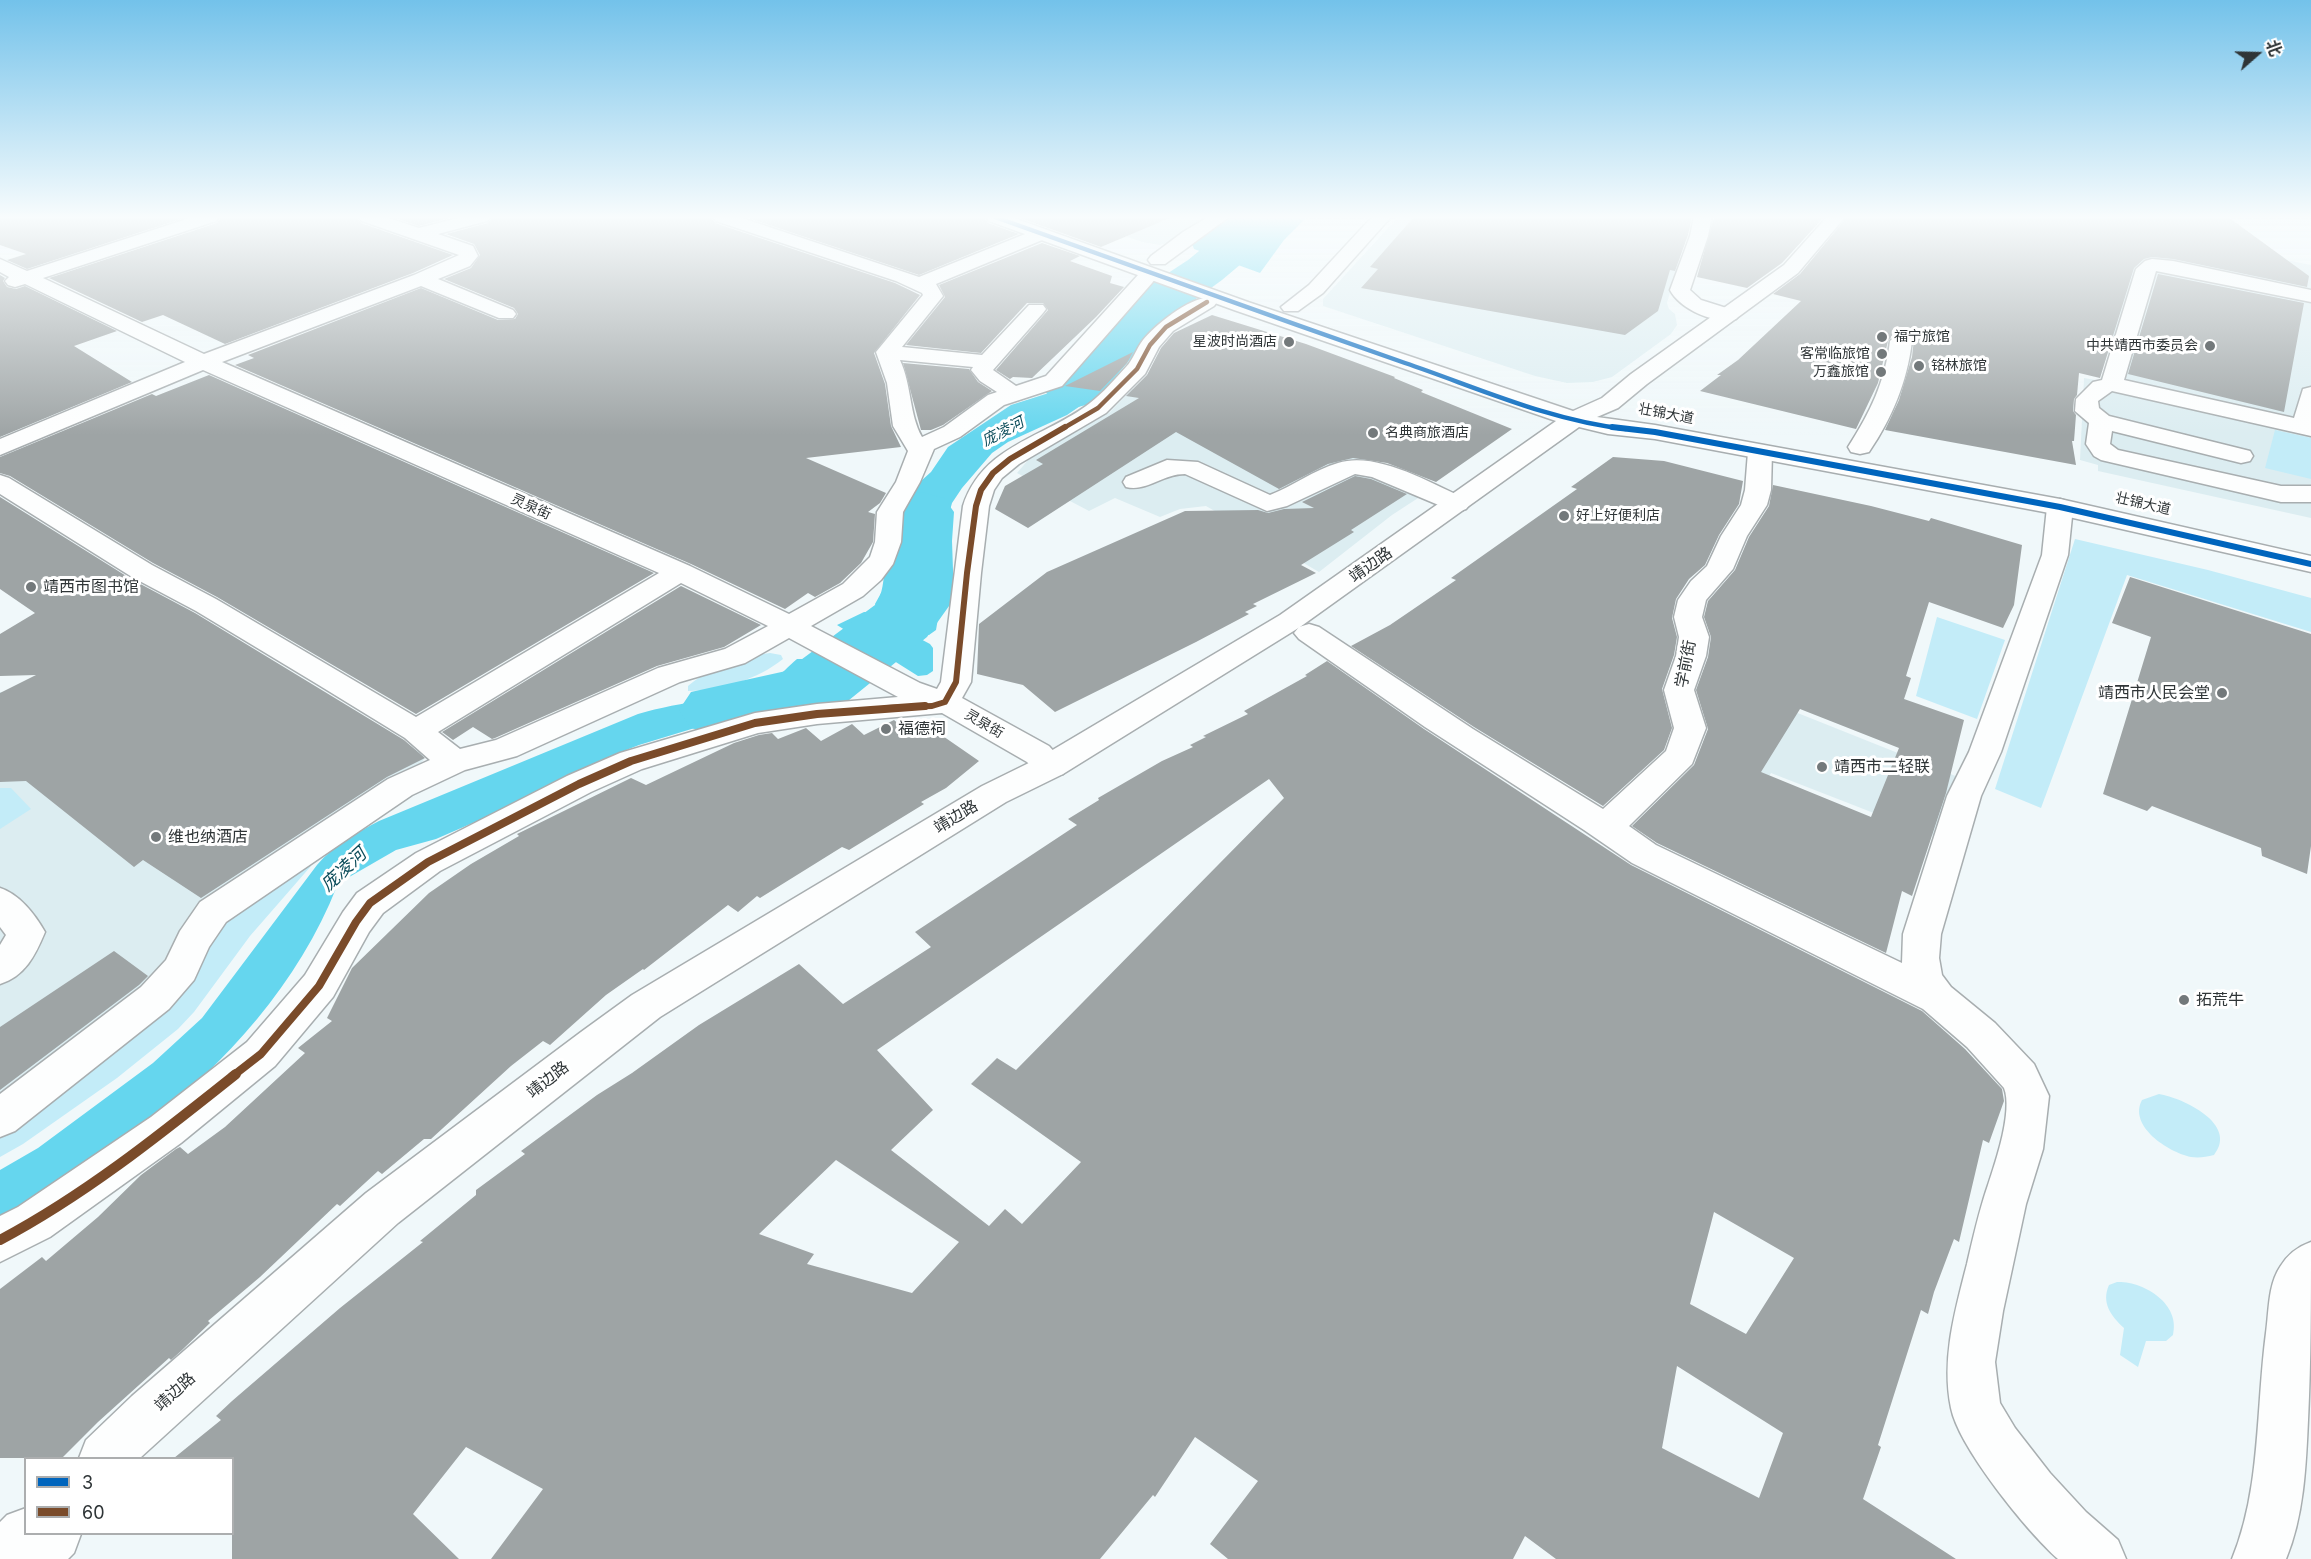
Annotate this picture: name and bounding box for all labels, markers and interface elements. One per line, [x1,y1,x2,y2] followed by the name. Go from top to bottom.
[2227,24,2287,84] north arrow
[2262,37,2286,59] text: 北
[1894,329,1950,345] place label: 福宁旅馆
[1875,330,1889,344] marker: 福宁旅馆
[1193,334,1277,350] place label: 星波时尚酒店
[1282,335,1296,349] marker: 星波时尚酒店
[2086,338,2198,354] place label: 中共靖西市委员会
[2203,339,2217,353] marker: 中共靖西市委员会
[1800,346,1870,362] place label: 客常临旅馆
[1875,347,1889,361] marker: 客常临旅馆
[1931,358,1987,374] place label: 铭林旅馆
[1912,359,1926,373] marker: 铭林旅馆
[1813,364,1869,380] place label: 万鑫旅馆
[1874,365,1888,379] marker: 万鑫旅馆
[1637,400,1695,428] street label: 壮锦大道
[979,413,1027,451] water label: 庞凌河
[1385,425,1469,441] place label: 名典商旅酒店
[1366,426,1380,440] marker: 名典商旅酒店
[2114,490,2172,518] street label: 壮锦大道
[508,491,554,523] street label: 灵泉街
[1576,508,1660,524] place label: 好上好便利店
[1557,509,1571,523] marker: 好上好便利店
[1346,543,1396,587] street label: 靖边路
[43,577,139,597] place label: 靖西市图书馆
[24,580,38,594] marker: 靖西市图书馆
[1672,639,1700,689] street label: 学前街
[2098,683,2210,703] place label: 靖西市人民会堂
[2215,686,2229,700] marker: 靖西市人民会堂
[962,706,1006,742] street label: 灵泉街
[898,719,946,739] place label: 福德祠
[879,722,893,736] marker: 福德祠
[1834,757,1930,777] place label: 靖西市二轻联
[1815,760,1829,774] marker: 靖西市二轻联
[930,796,982,838] street label: 靖边路
[168,827,248,847] place label: 维也纳酒店
[149,830,163,844] marker: 维也纳酒店
[317,844,371,896] water label: 庞凌河
[2196,990,2244,1010] place label: 拓荒牛
[2177,993,2191,1007] marker: 拓荒牛
[523,1058,573,1102] street label: 靖边路
[151,1369,199,1415] street label: 靖边路
[24,1457,234,1535] legend
[82,1472,93,1493] text: 3
[82,1502,105,1523] text: 60

